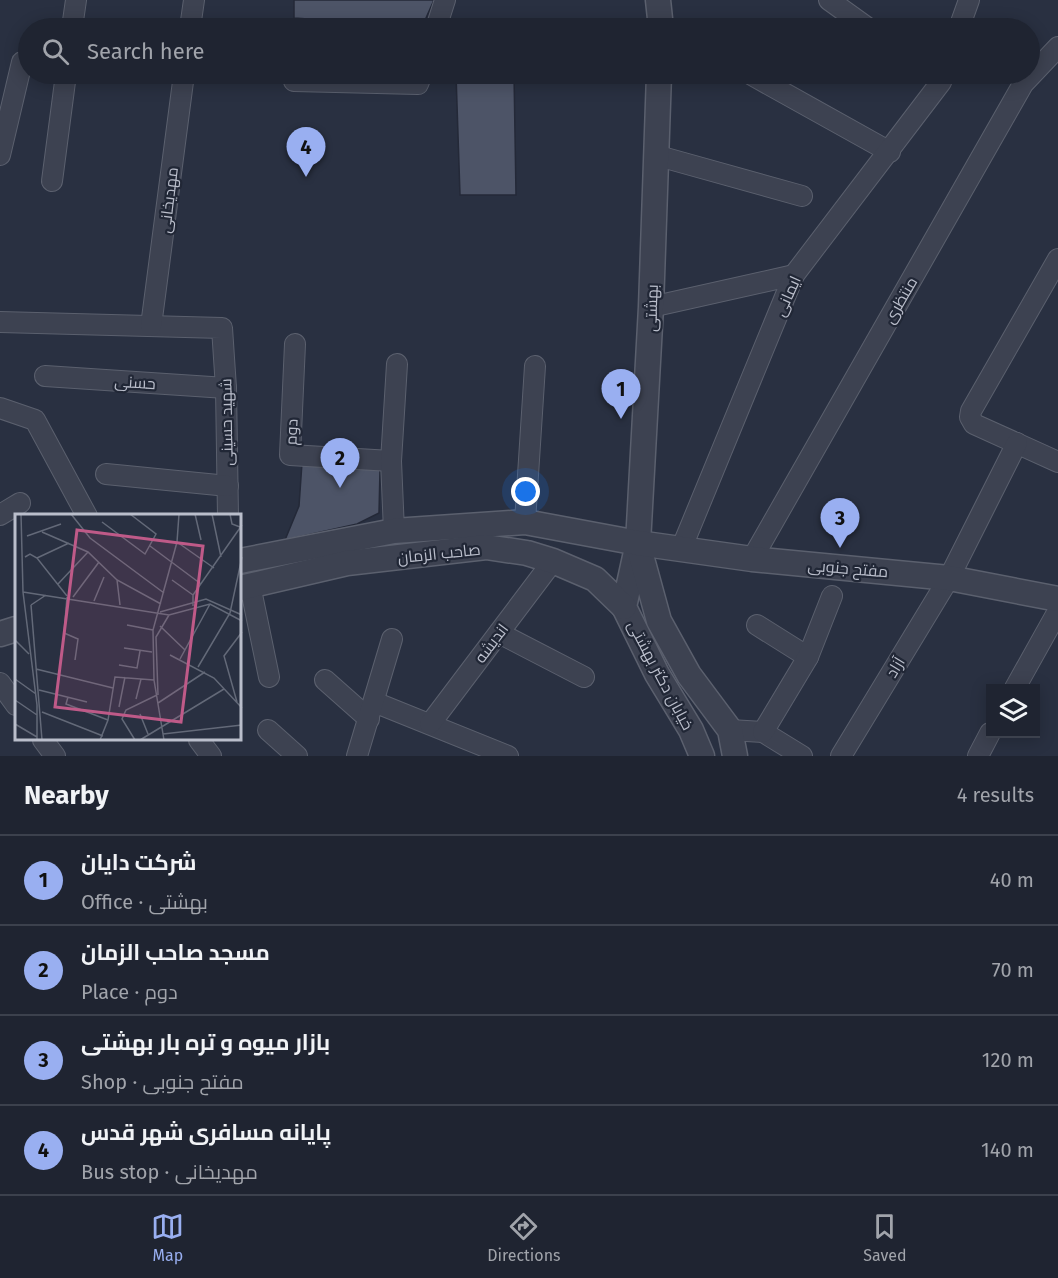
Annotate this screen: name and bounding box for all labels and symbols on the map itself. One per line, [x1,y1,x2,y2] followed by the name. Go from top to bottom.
[286,128,326,177] pin: 4
[155,166,183,234] street label: مهدیخانی
[770,273,806,320] street label: ایمانی
[880,273,922,328] street label: منتظری
[641,284,663,332] street label: بهشتی
[602,370,640,419] pin: 1
[114,372,156,394] street label: حسنی
[216,378,238,466] street label: شهید حسینی
[281,418,304,446] street label: دوم
[320,438,360,488] pin: 2
[511,477,540,506] your location
[820,498,860,548] pin: 3
[15,514,242,741] inset map
[397,540,482,568] street label: صاحب الزمان
[807,556,889,583] street label: مفتح جنوبی
[623,617,697,734] street label: خیابان دکتر بهشتی
[470,620,512,667] street label: اندیشه
[882,653,909,681] street label: آزاد

